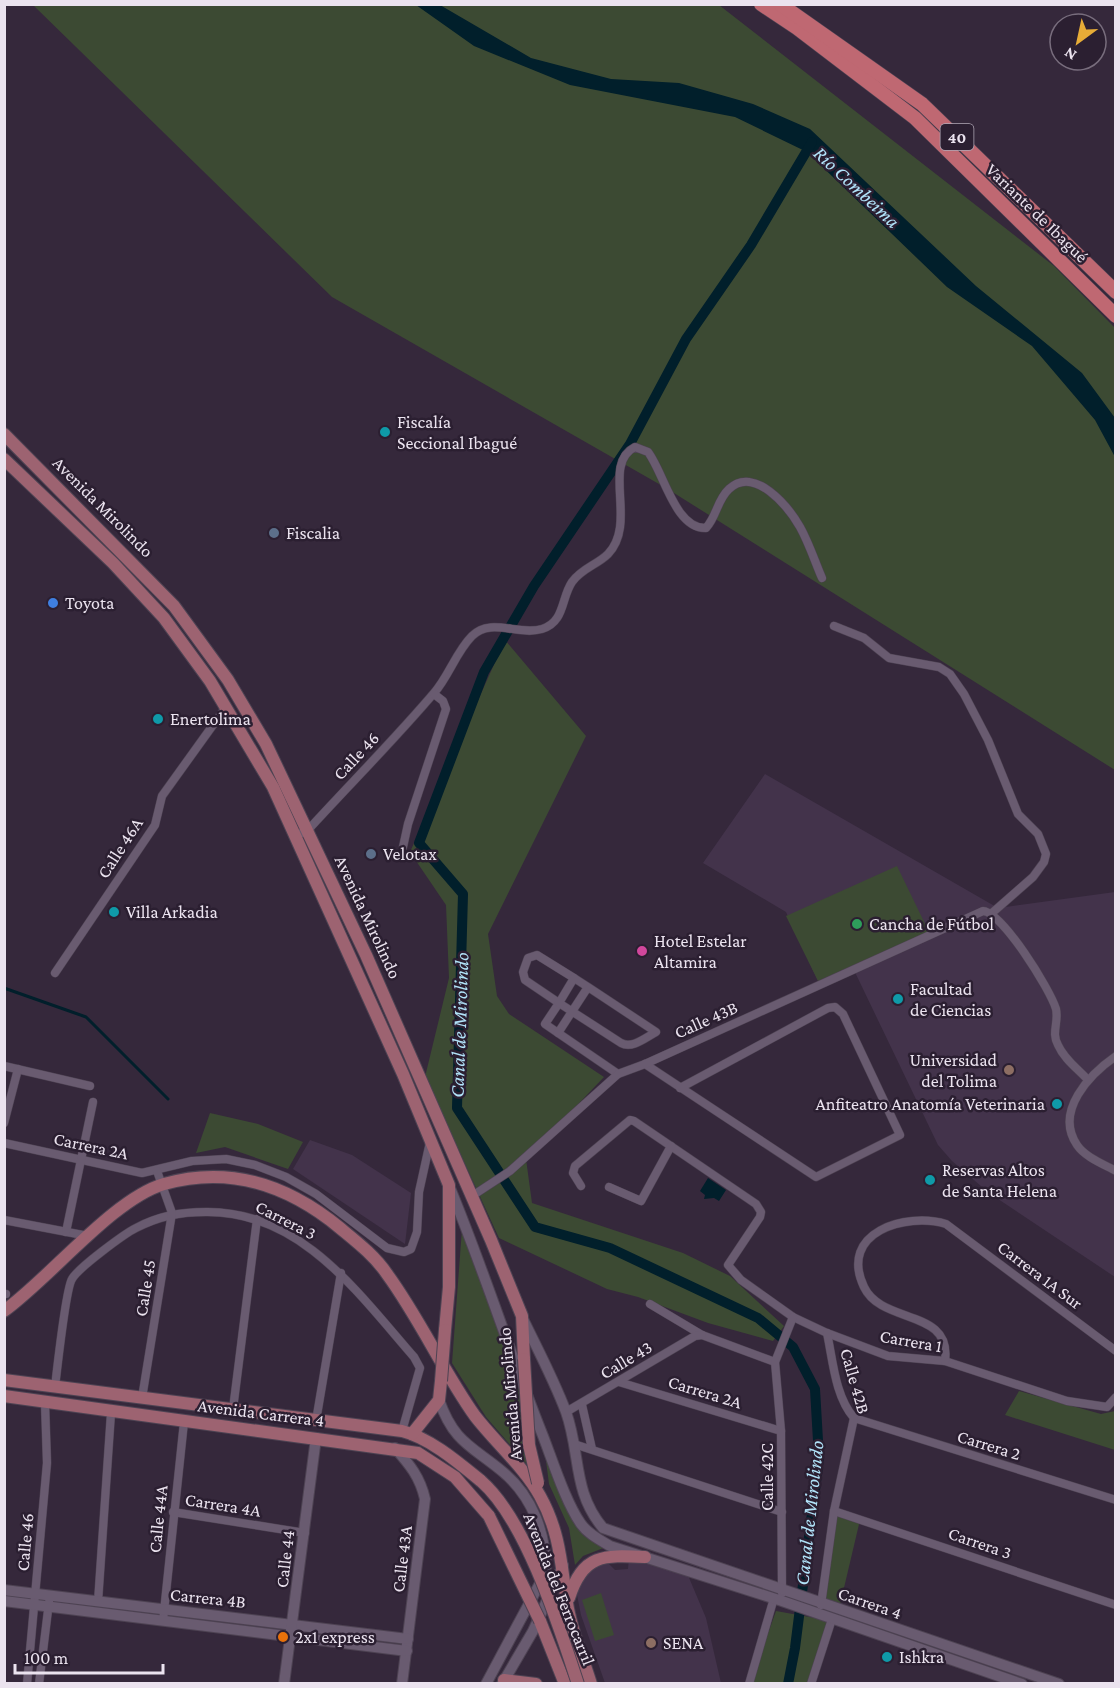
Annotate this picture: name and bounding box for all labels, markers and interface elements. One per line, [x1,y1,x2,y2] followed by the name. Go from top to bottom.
[1048,12,1108,72] north arrow
[1061,44,1079,64] text: N
[940,124,974,150] road number: 40
[809,142,905,232] water label: Río Combeima
[982,159,1092,267] street label: Variante de Ibagué
[397,412,517,453] place label: Fiscalía Seccional Ibagué
[378,425,392,439] marker: Fiscalía Seccional Ibagué
[49,453,157,561] street label: Avenida Mirolindo
[286,523,340,543] place label: Fiscalia
[267,526,281,540] marker: Fiscalia
[65,593,114,613] place label: Toyota
[46,596,60,610] marker: Toyota
[170,709,251,729] place label: Enertolima
[151,712,165,726] marker: Enertolima
[329,728,383,784] street label: Calle 46
[93,813,147,882] street label: Calle 46A
[383,844,437,864] place label: Velotax
[364,847,378,861] marker: Velotax
[331,852,405,982] street label: Avenida Mirolindo
[126,902,218,922] place label: Villa Arkadia
[107,905,121,919] marker: Villa Arkadia
[869,914,994,934] place label: Cancha de Fútbol
[850,917,864,931] marker: Cancha de Fútbol
[654,931,747,972] place label: Hotel Estelar Altamira
[635,944,649,958] marker: Hotel Estelar Altamira
[445,952,473,1098] water label: Canal de Mirolindo
[910,979,991,1020] place label: Facultad de Ciencias
[891,992,905,1006] marker: Facultad de Ciencias
[671,997,741,1043] street label: Calle 43B
[910,1050,998,1091] place label: Universidad del Tolima
[1002,1063,1016,1077] marker: Universidad del Tolima
[816,1094,1045,1114] place label: Anfiteatro Anatomía Veterinaria
[1050,1097,1064,1111] marker: Anfiteatro Anatomía Veterinaria
[52,1128,131,1164] street label: Carrera 2A
[942,1160,1057,1201] place label: Reservas Altos de Santa Helena
[923,1173,937,1187] marker: Reservas Altos de Santa Helena
[252,1196,320,1244] street label: Carrera 3
[994,1237,1087,1314] street label: Carrera 1A Sur
[131,1258,159,1318] street label: Calle 45
[878,1326,944,1356] street label: Carrera 1
[494,1327,526,1461] street label: Avenida Mirolindo
[596,1337,656,1383] street label: Calle 43
[836,1346,874,1416] street label: Calle 42B
[666,1371,745,1413] street label: Carrera 2A
[196,1395,326,1431] street label: Avenida Carrera 4
[955,1426,1023,1464] street label: Carrera 2
[790,1439,828,1587] water label: Canal de Mirolindo
[757,1443,777,1511] street label: Calle 42C
[144,1483,172,1554] street label: Calle 44A
[184,1489,263,1521] street label: Carrera 4A
[519,1510,599,1668] street label: Avenida del Ferrocarril
[13,1512,37,1572] street label: Calle 46
[946,1523,1014,1563] street label: Carrera 3
[388,1524,416,1594] street label: Calle 43A
[272,1529,298,1589] street label: Calle 44
[835,1583,905,1623] street label: Carrera 4
[169,1584,247,1612] street label: Carrera 4B
[295,1627,375,1647] place label: 2x1 express
[276,1630,290,1644] marker: 2x1 express
[663,1633,704,1653] place label: SENA
[644,1636,658,1650] marker: SENA
[15,1637,164,1675] scale bar
[899,1647,944,1667] place label: Ishkra
[24,1648,69,1668] text: 100 m
[880,1650,894,1664] marker: Ishkra

